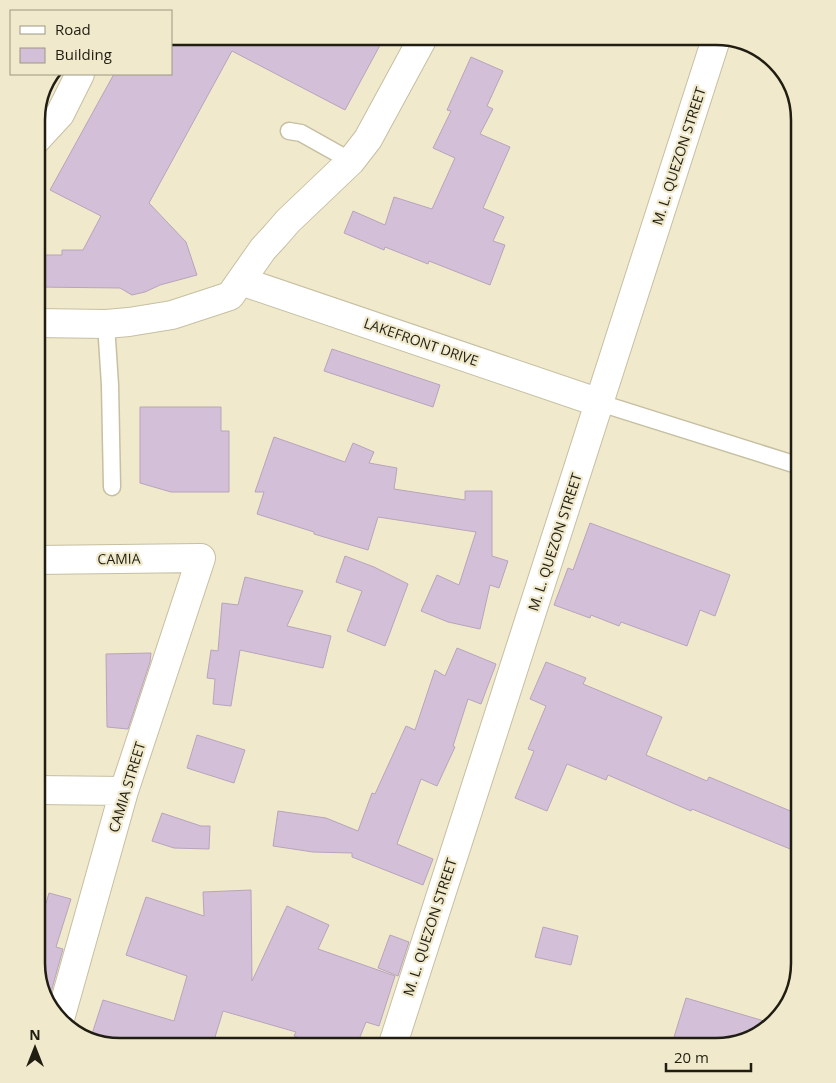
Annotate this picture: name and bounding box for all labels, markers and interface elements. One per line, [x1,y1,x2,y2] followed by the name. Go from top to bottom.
[10,10,172,75] legend
[55,19,91,39] text: Road
[55,44,112,64] text: Building
[647,84,710,227] street label: M. L. QUEZON STREET
[361,313,481,370] street label: LAKEFRONT DRIVE
[523,470,586,613] street label: M. L. QUEZON STREET
[97,549,141,568] street label: CAMIA
[104,739,149,835] street label: CAMIA STREET
[398,855,461,998] street label: M. L. QUEZON STREET
[10,1023,60,1073] north arrow
[29,1025,41,1044] text: N
[666,1040,751,1072] scale bar
[674,1047,709,1067] text: 20 m

